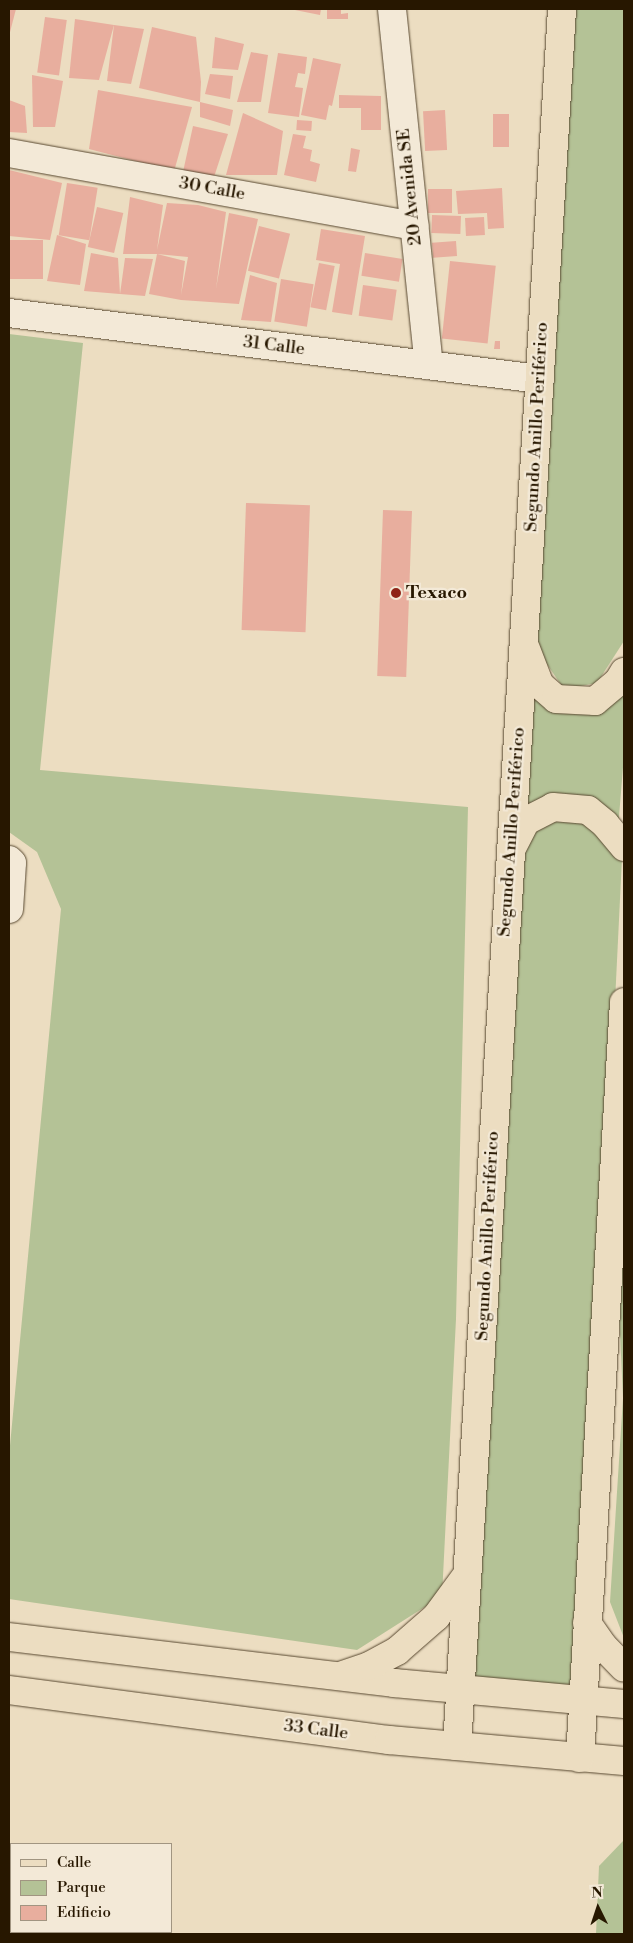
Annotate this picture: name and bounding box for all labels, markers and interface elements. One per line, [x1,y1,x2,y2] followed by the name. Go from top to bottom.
[393,127,427,247] street label: 20 Avenida SE
[177,173,247,205] street label: 30 Calle
[521,322,553,532] street label: Segundo Anillo Periférico
[242,331,306,361] street label: 31 Calle
[406,582,467,604] place label: Texaco
[390,587,402,599] marker: Texaco
[494,726,530,938] street label: Segundo Anillo Periférico
[472,1131,504,1341] street label: Segundo Anillo Periférico
[283,1715,349,1745] street label: 33 Calle
[10,1843,172,1933] legend
[57,1853,91,1872] text: Calle
[57,1878,106,1897] text: Parque
[573,1883,623,1933] north arrow
[591,1884,603,1902] text: N
[57,1903,111,1922] text: Edificio

